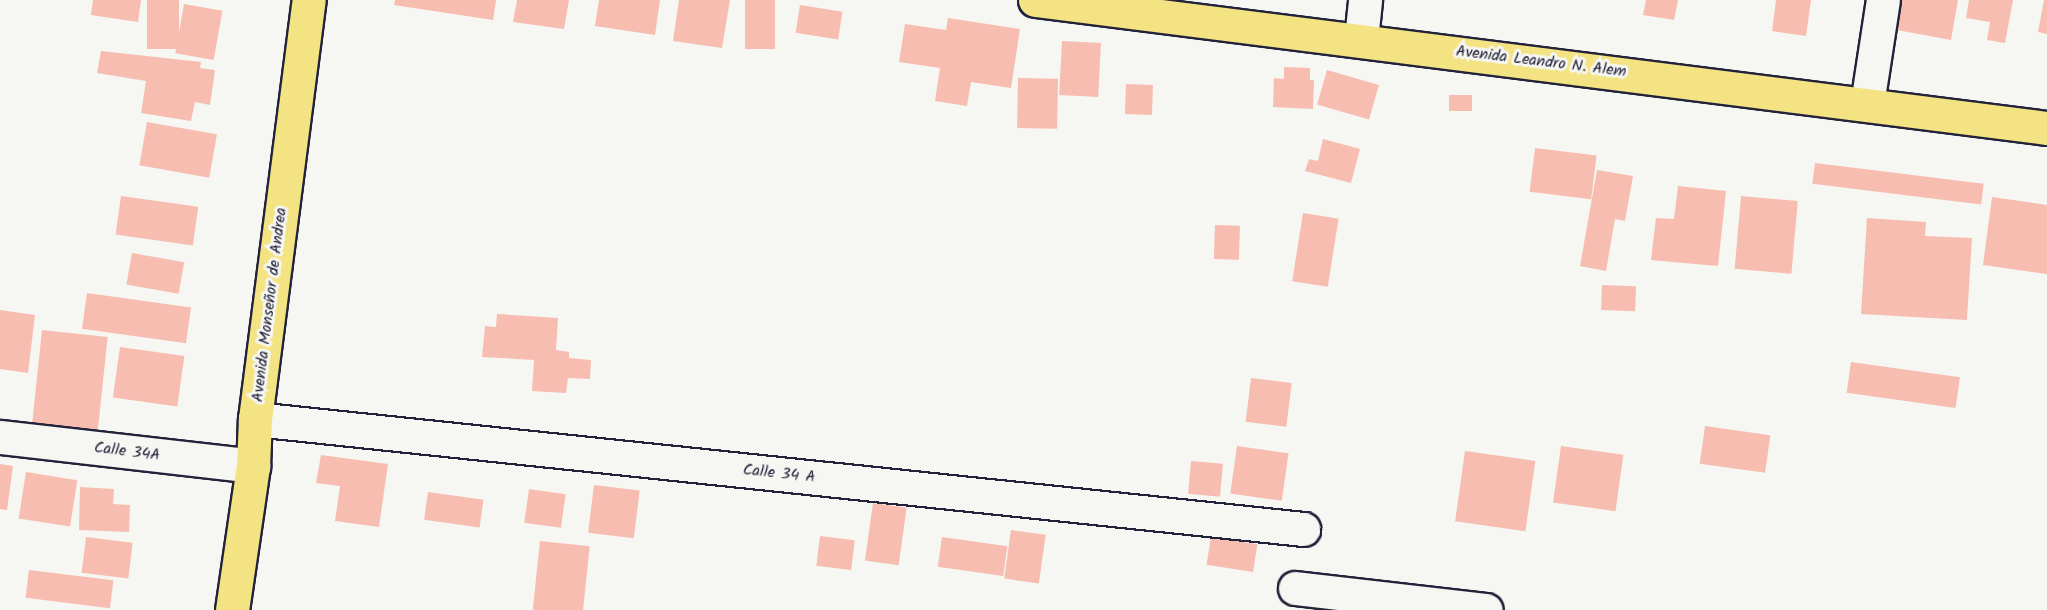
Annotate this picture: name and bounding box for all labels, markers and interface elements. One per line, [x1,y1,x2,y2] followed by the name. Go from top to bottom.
[1455,42,1627,82] street label: Avenida Leandro N. Alem
[249,207,291,403] street label: Avenida Monseñor de Andrea
[93,438,161,466] street label: Calle 34A
[742,461,816,487] street label: Calle 34 A

